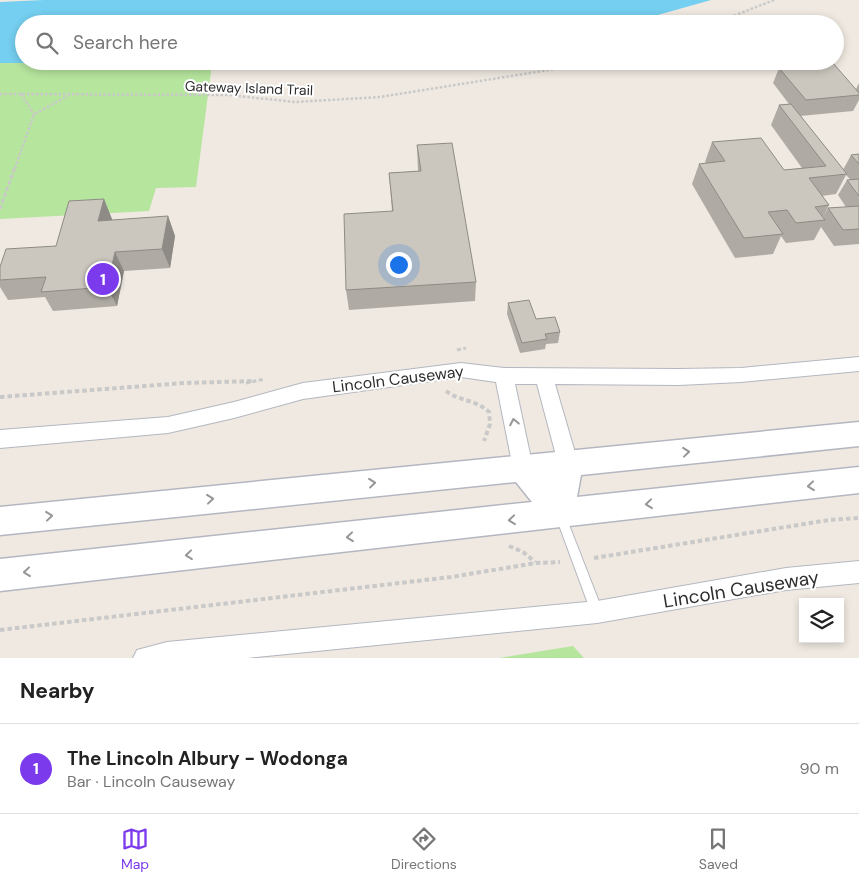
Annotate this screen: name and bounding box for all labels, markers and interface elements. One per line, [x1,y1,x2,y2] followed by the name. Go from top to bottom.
[15,15,844,70] search box
[33,29,61,57] icon: search
[73,30,178,55] text: Search here
[185,77,313,99] street label: Gateway Island Trail
[386,252,412,278] your location
[87,260,119,298] pin: 1
[331,360,465,397] street label: Lincoln Causeway
[509,418,519,427] one-way arrow
[682,446,690,457] one-way arrow
[368,478,376,489] one-way arrow
[806,480,814,491] one-way arrow
[206,494,214,505] one-way arrow
[645,498,653,509] one-way arrow
[45,511,53,522] one-way arrow
[508,514,516,525] one-way arrow
[346,531,354,542] one-way arrow
[184,549,192,560] one-way arrow
[661,564,821,614] street label: Lincoln Causeway
[23,566,31,577] one-way arrow
[799,598,844,643] map controls
[799,598,844,643] button: layers
[20,677,94,705] text: Nearby
[67,746,348,771] text: The Lincoln Albury - Wodonga
[33,758,39,779] text: 1
[799,758,839,779] text: 90 m
[67,771,235,792] text: Bar · Lincoln Causeway
[121,825,149,873] tab: Map
[391,825,457,873] tab: Directions
[699,825,738,873] tab: Saved

